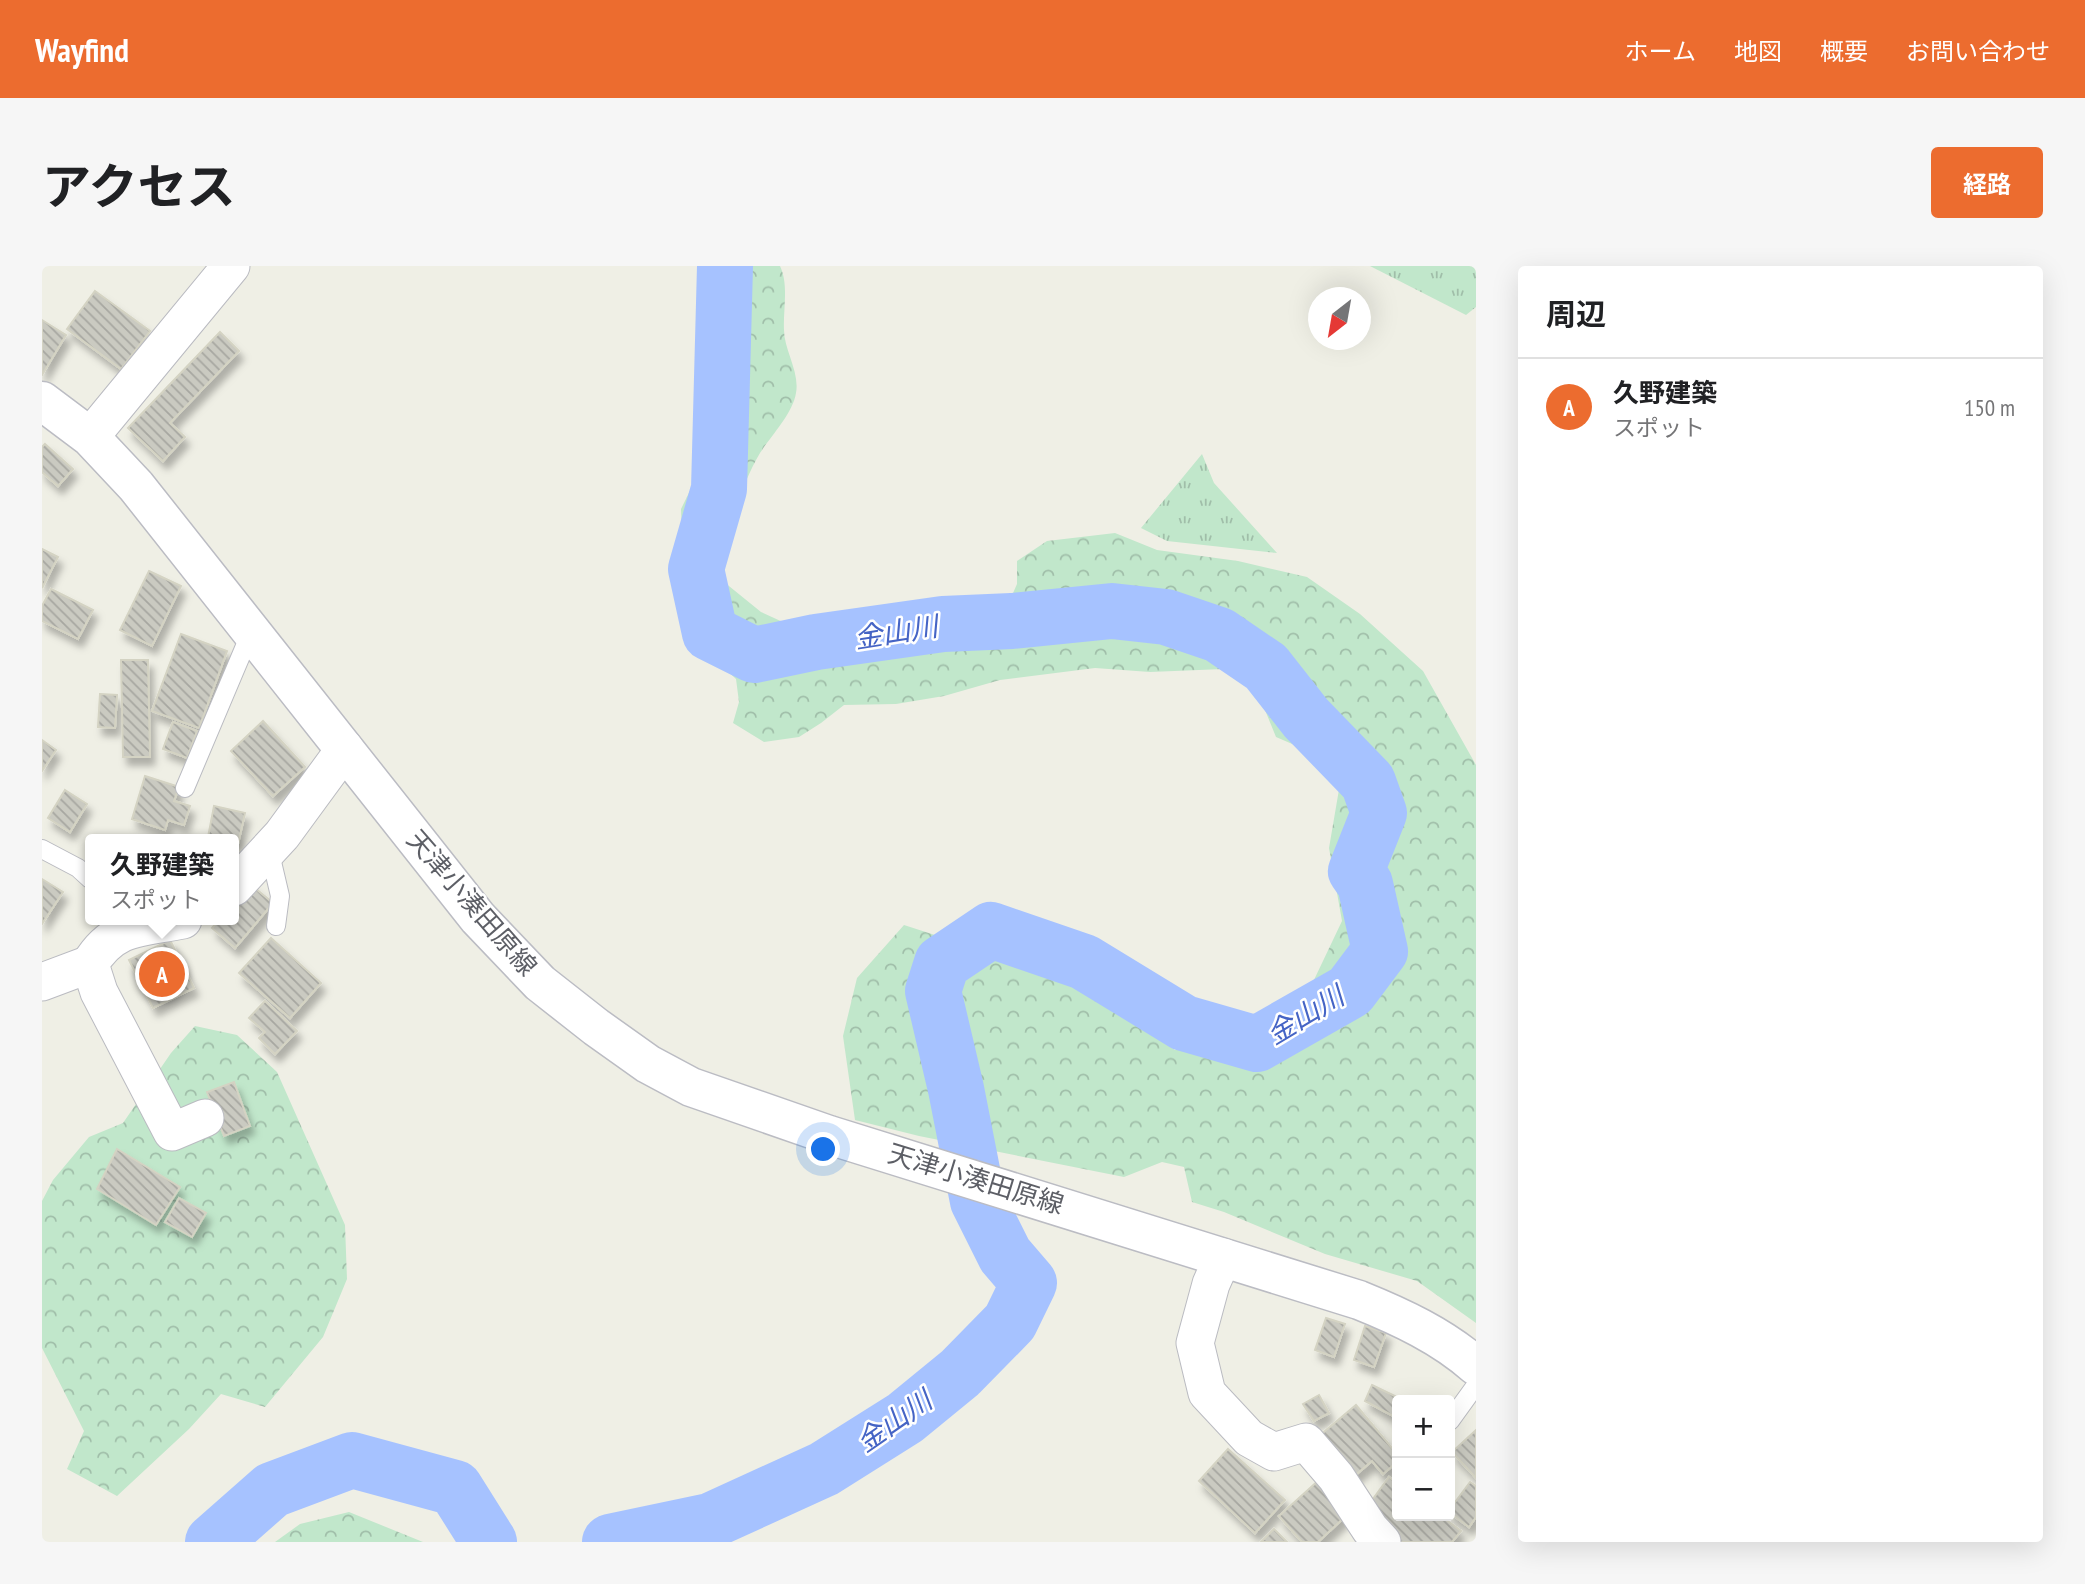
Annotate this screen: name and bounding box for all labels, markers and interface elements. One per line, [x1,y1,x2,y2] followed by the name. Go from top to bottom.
[35,28,129,71] text: Wayfind
[1625,36,1696,67] text: ホーム
[1734,36,1782,67] text: 地図
[1820,36,1868,67] text: 概要
[1906,36,2050,67] text: お問い合わせ
[1931,147,2043,218] button: 経路
[42,154,236,218] text: アクセス
[1308,287,1371,350] north arrow
[1546,294,1606,333] text: 周辺
[1613,376,1717,409] text: 久野建築
[1563,393,1575,422] text: A
[1964,393,2015,422] text: 150 m
[1613,413,1705,442] text: スポット
[852,606,943,656] water label: 金山川
[400,823,545,982] street label: 天津小湊田原線
[85,834,239,925] popup
[110,848,214,881] text: 久野建築
[110,885,202,914] text: スポット
[139,948,185,1000] pin: A
[1259,976,1353,1052] water label: 金山川
[806,1132,840,1166] your location
[884,1136,1068,1221] street label: 天津小湊田原線
[849,1380,941,1460] water label: 金山川
[1392,1395,1455,1521] map controls
[1392,1395,1455,1458] button: +
[1392,1458,1455,1521] button: −

